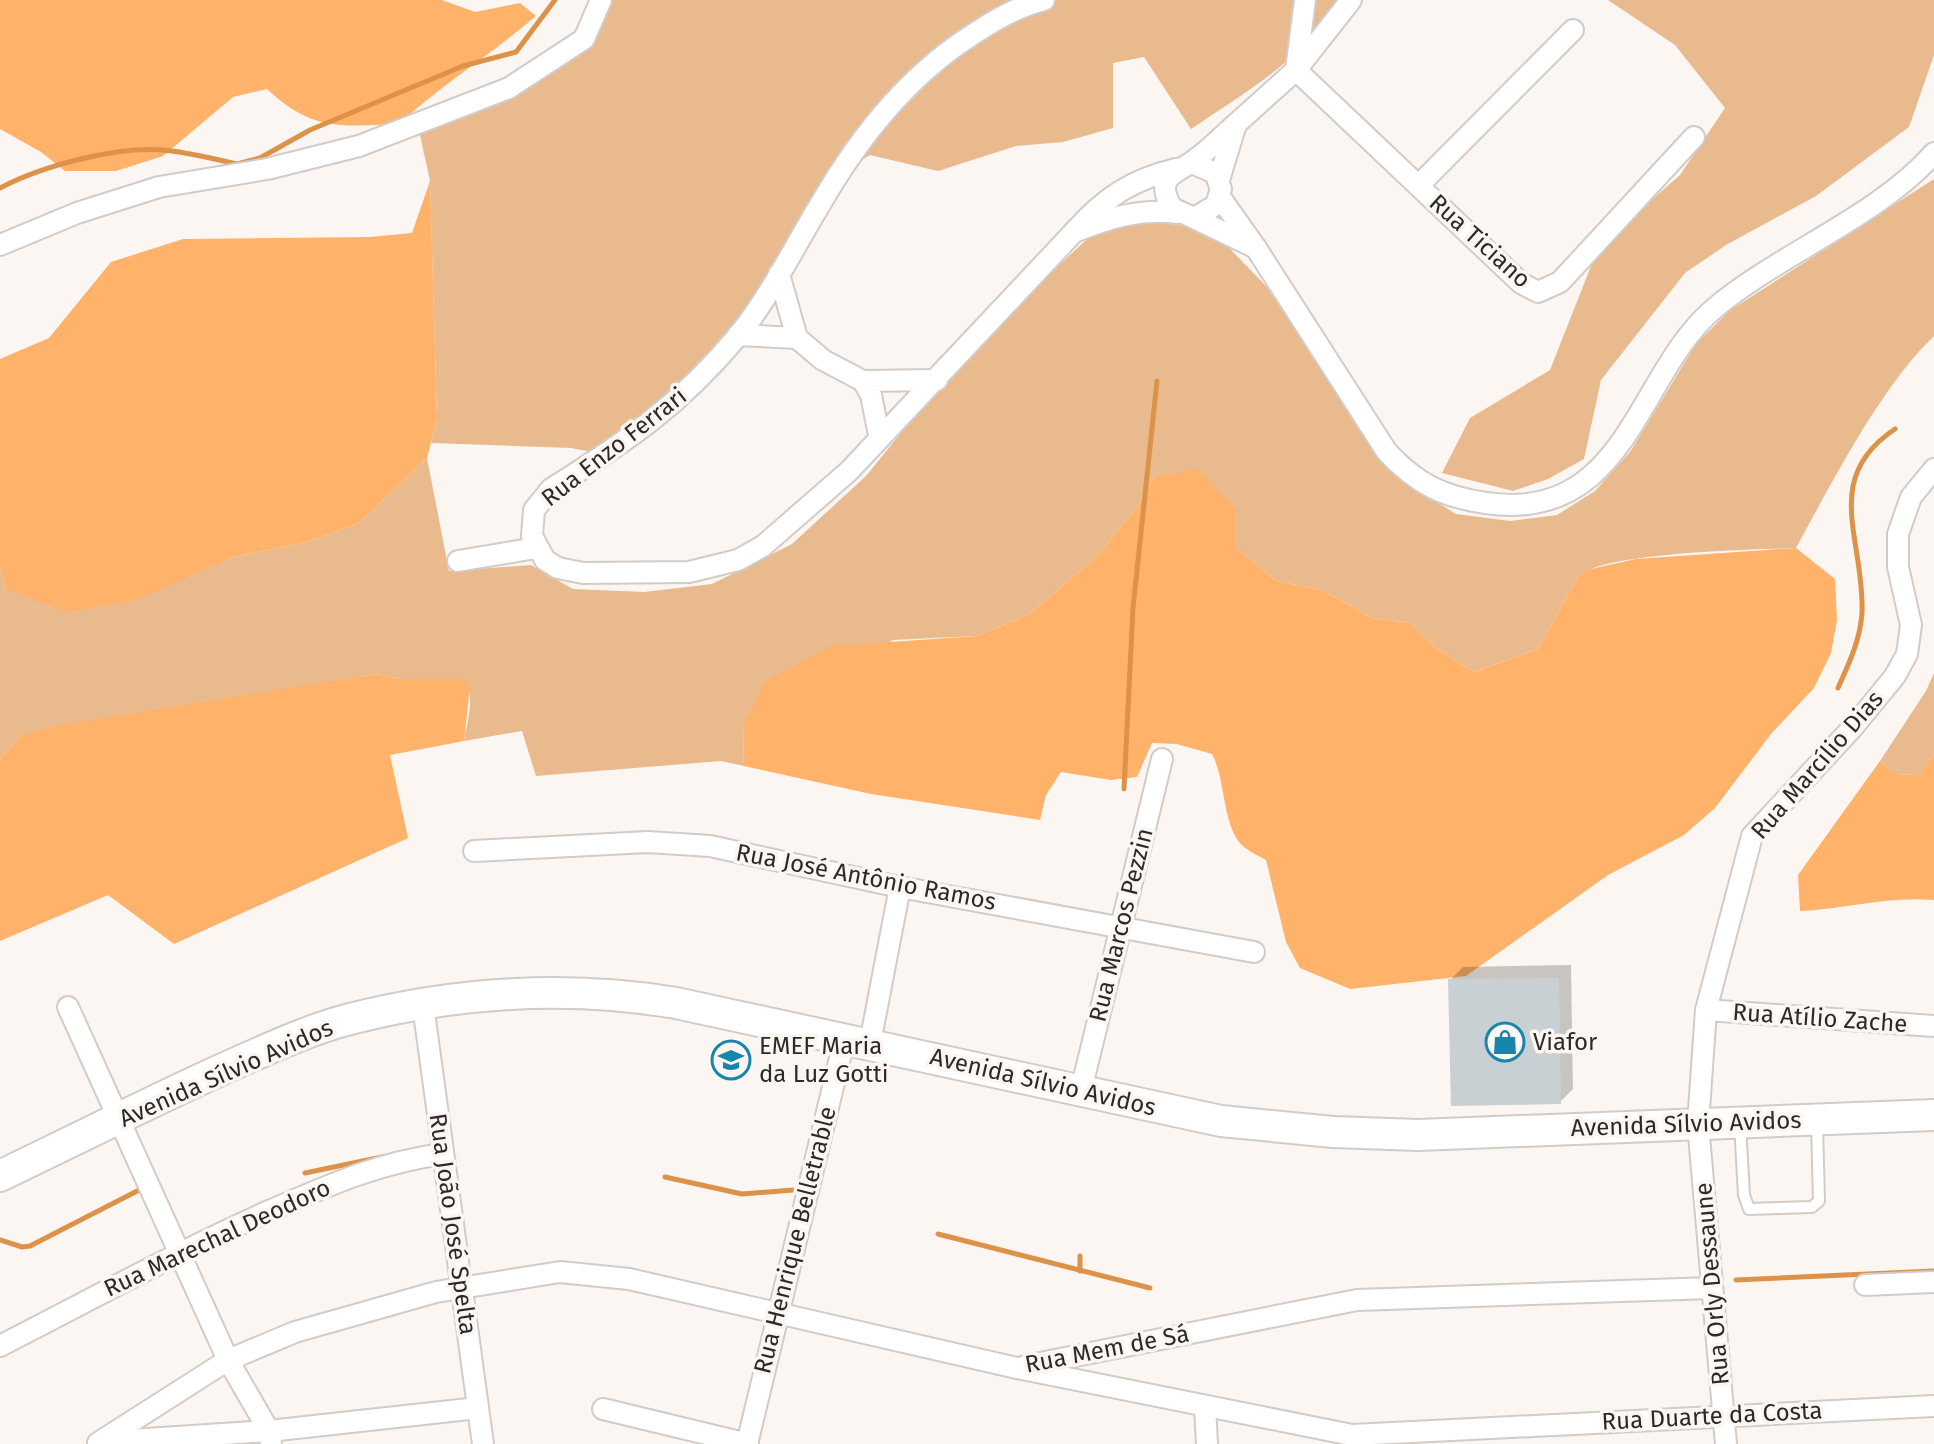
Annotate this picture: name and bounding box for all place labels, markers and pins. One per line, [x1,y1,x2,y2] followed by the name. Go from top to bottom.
[1484,1021,1526,1063] shop icon: Viafor
[1533,1028,1598,1056] place label: Viafor
[759,1032,888,1088] place label: EMEF Maria da Luz Gotti
[710,1039,752,1081] school or university icon: EMEF Maria da Luz Gotti

